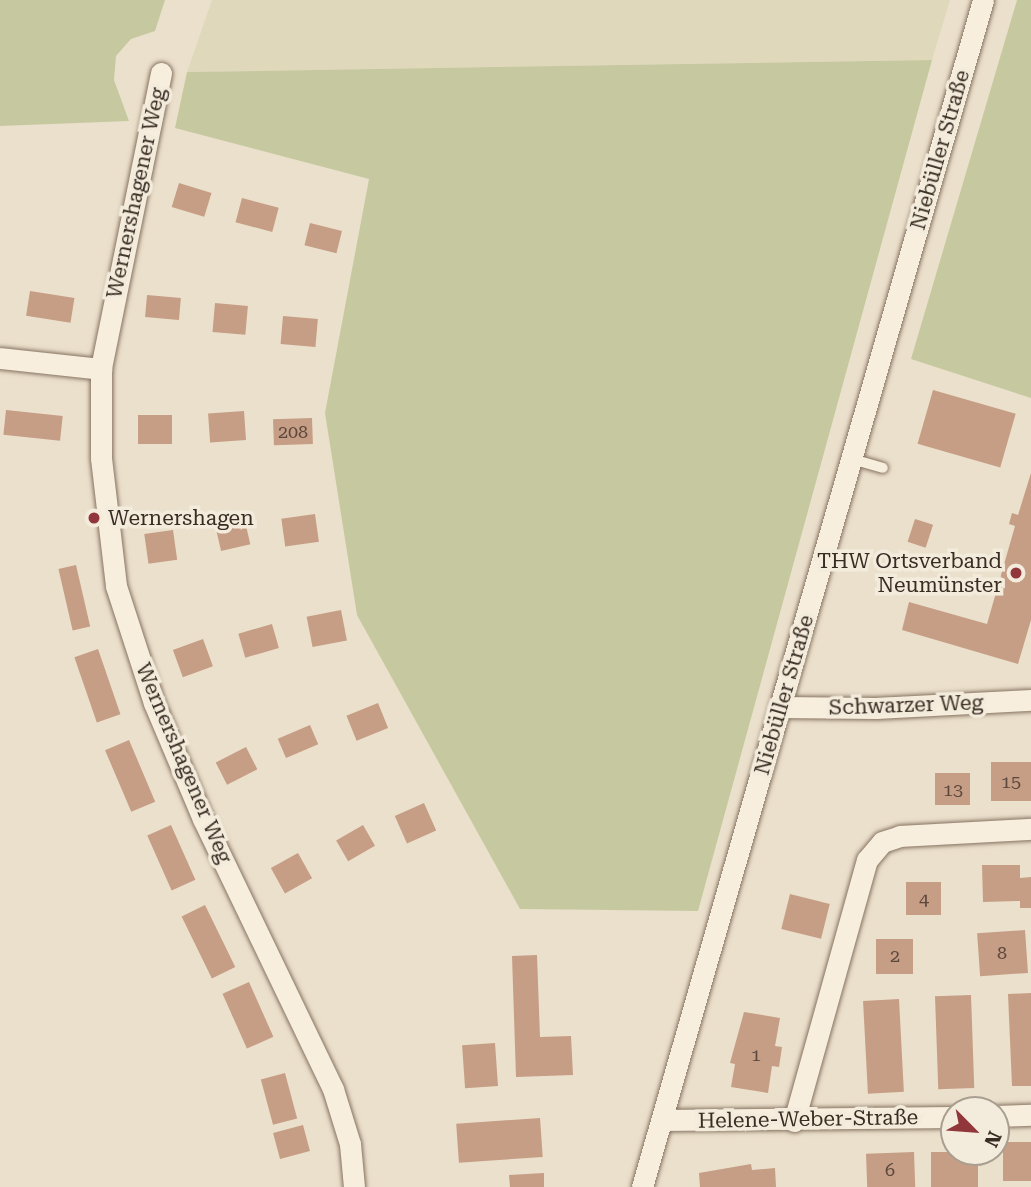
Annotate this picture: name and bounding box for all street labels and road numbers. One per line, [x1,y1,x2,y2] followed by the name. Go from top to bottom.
[905,67,975,233] street label: Niebüller Straße
[101,85,171,301] street label: Wernershagener Weg
[749,612,819,778] street label: Niebüller Straße
[130,659,238,867] street label: Wernershagener Weg
[828,690,984,720] street label: Schwarzer Weg
[698,1104,918,1134] street label: Helene-Weber-Straße

